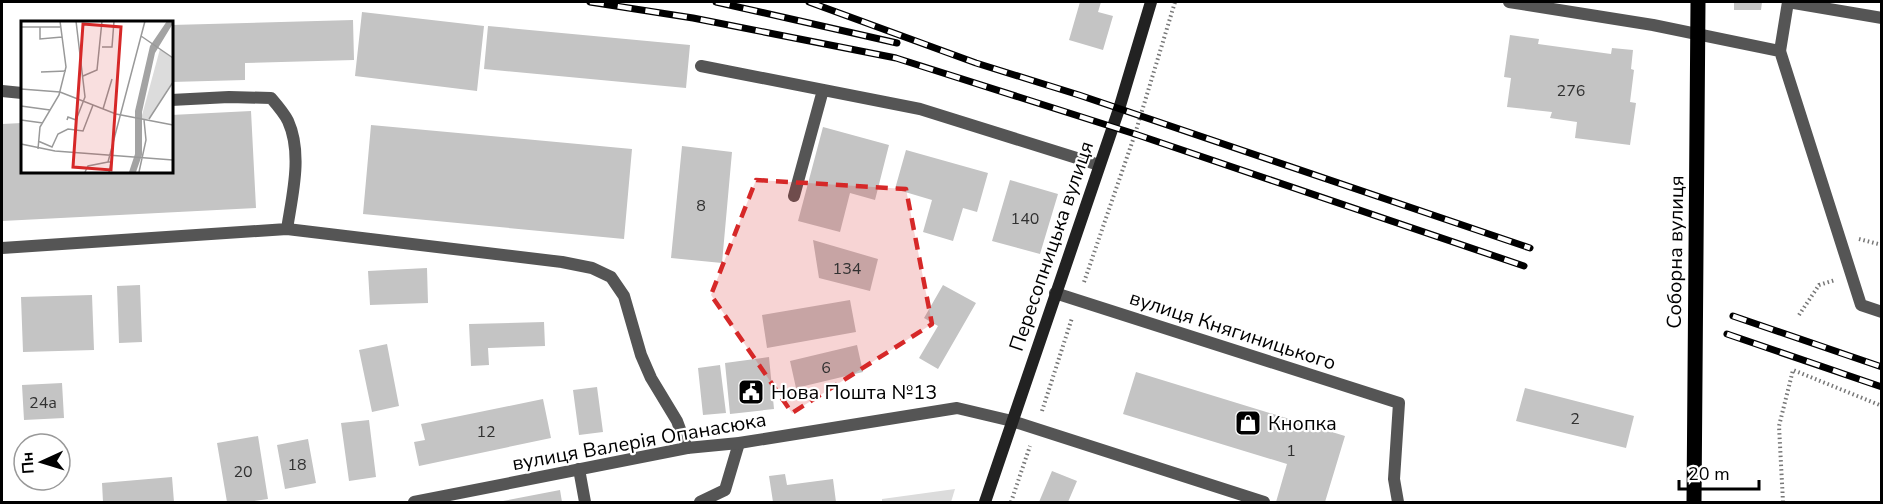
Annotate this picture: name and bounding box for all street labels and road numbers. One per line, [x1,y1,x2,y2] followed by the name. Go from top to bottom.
[1003,138,1100,355] street label: Пересопницька вулиця
[1661,175,1690,329] street label: Соборна вулиця
[1126,284,1340,377] street label: вулиця Княгиницького
[510,406,768,477] street label: вулиця Валерія Опанасюка

